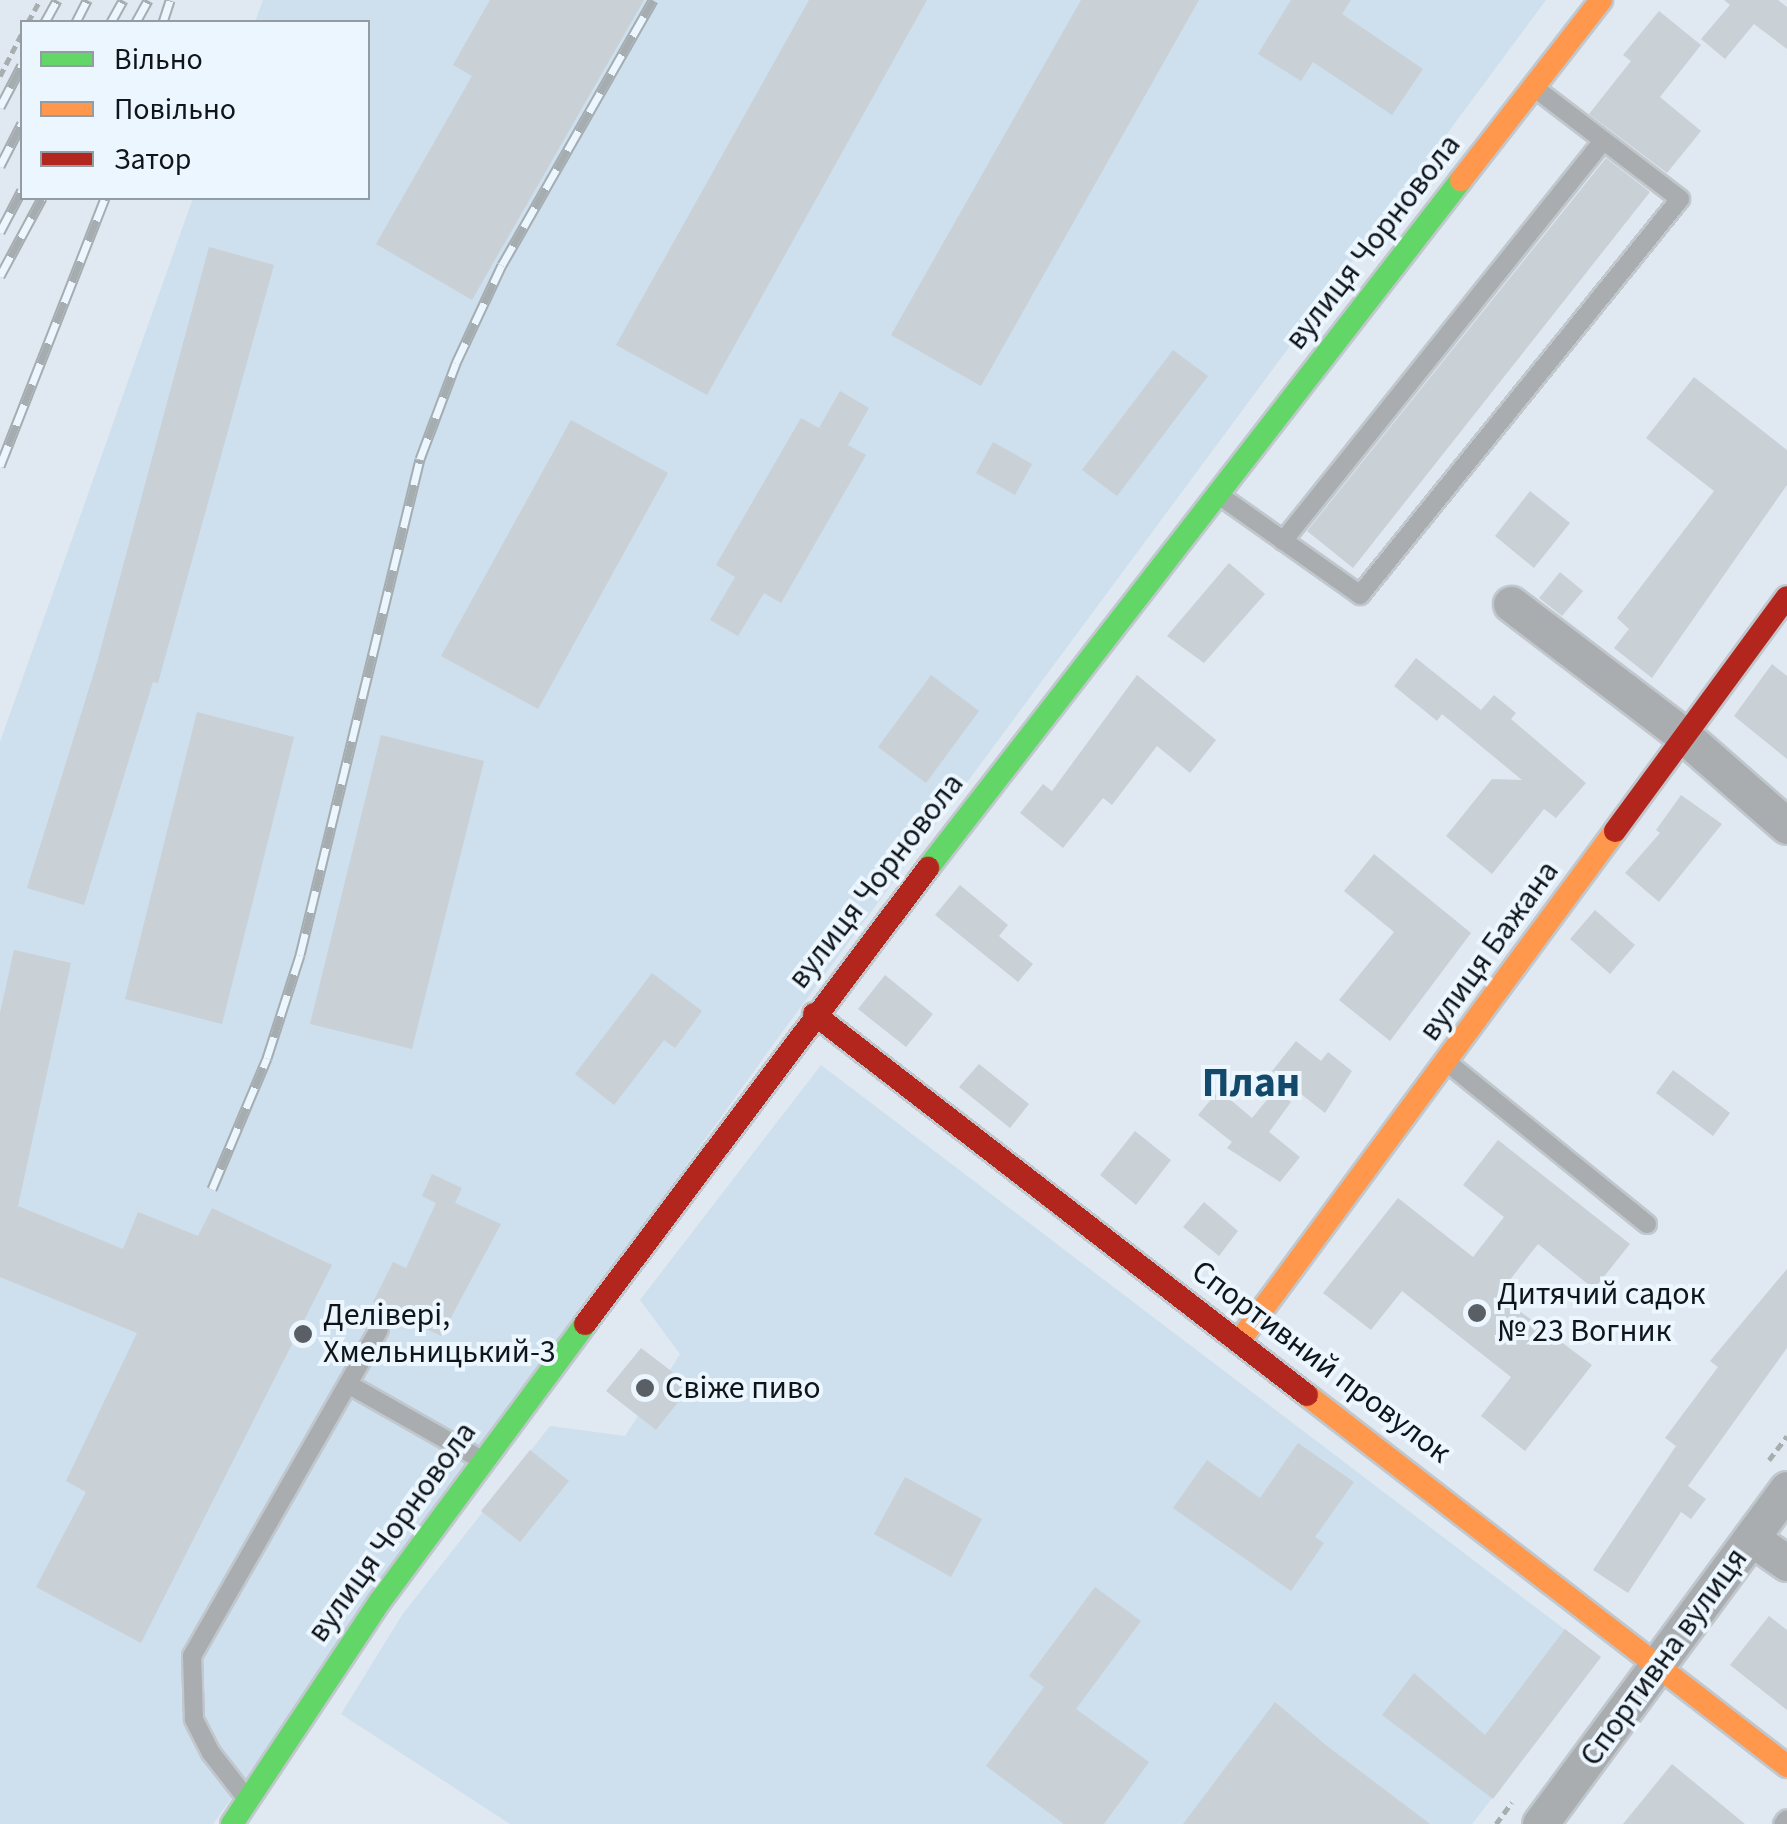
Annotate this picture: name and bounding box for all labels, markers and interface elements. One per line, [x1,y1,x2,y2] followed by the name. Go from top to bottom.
[20,20,370,200] legend
[114,38,203,81] text: Вільно
[114,88,236,131] text: Повільно
[1277,127,1469,357] street label: вулиця Чорновола
[114,138,192,181] text: Затор
[780,766,972,996] street label: вулиця Чорновола
[1411,853,1567,1049] street label: вулиця Бажана
[1202,1058,1300,1108] district label: План
[1184,1252,1458,1472] street label: Спортивний провулок
[1497,1276,1705,1351] place label: Дитячий садок № 23 Вогник
[323,1297,556,1372] place label: Делівері, Хмельницький-3
[1466,1302,1488,1324] marker: Дитячий садок № 23 Вогник
[292,1323,314,1345] marker: Делівері, Хмельницький-3
[665,1369,821,1407] place label: Свіже пиво
[634,1377,656,1399] marker: Свіже пиво
[299,1414,485,1650] street label: вулиця Чорновола
[1572,1540,1756,1774] street label: Спортивна вулиця

